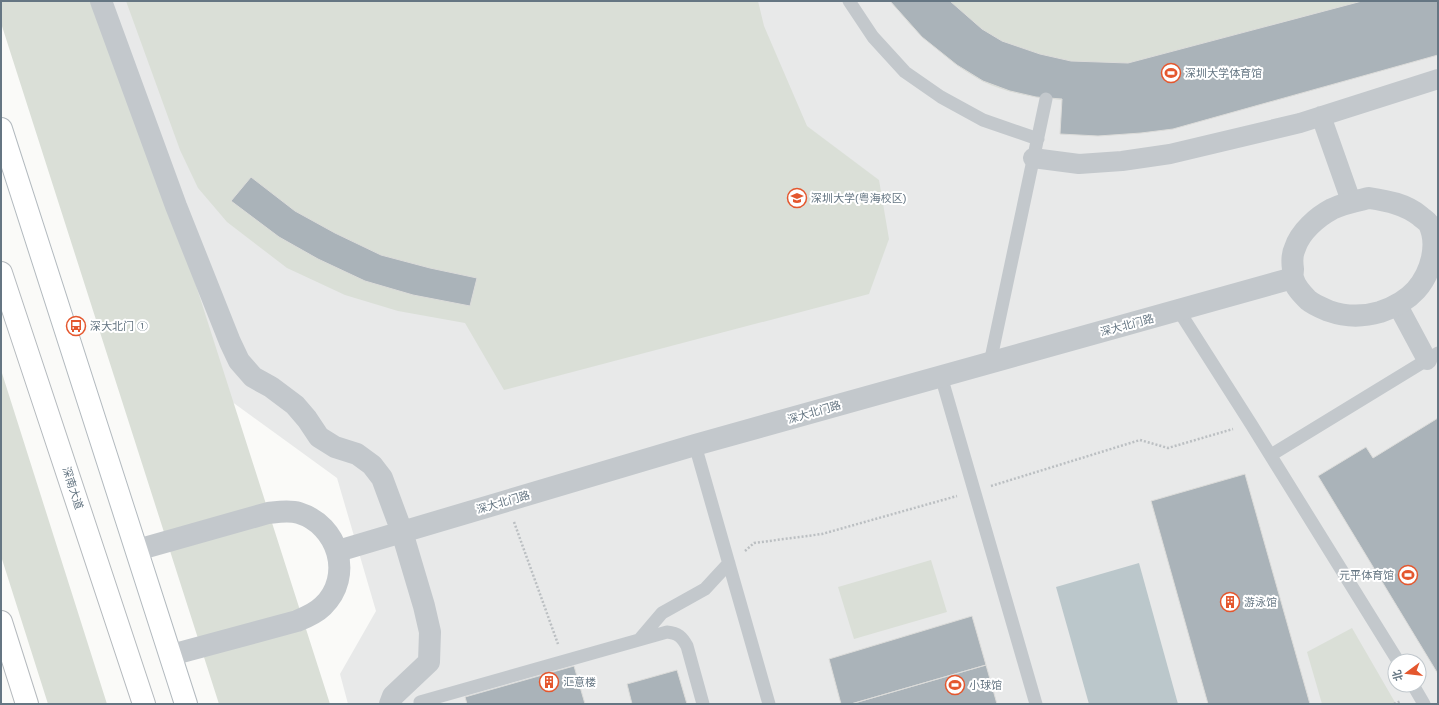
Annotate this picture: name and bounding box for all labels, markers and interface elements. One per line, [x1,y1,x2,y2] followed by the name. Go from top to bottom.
[1160,62,1182,84] sports icon: 深圳大学体育馆
[1185,67,1262,79] place label: 深圳大学体育馆
[786,187,808,209] school or university icon: 深圳大学(粤海校区)
[811,192,906,204] place label: 深圳大学(粤海校区)
[1099,312,1155,338] street label: 深大北门路
[65,315,87,337] bus stop icon: 深大北门 ①
[90,320,148,332] place label: 深大北门 ①
[786,399,842,425] street label: 深大北门路
[60,465,86,511] street label: 深南大道
[475,489,531,515] street label: 深大北门路
[1397,564,1419,586] sports icon: 元平体育馆
[1339,569,1394,581] place label: 元平体育馆
[1219,591,1241,613] building icon: 游泳馆
[1244,596,1277,608] place label: 游泳馆
[1387,653,1427,693] north arrow
[1390,669,1405,682] text: 北
[538,671,560,693] building icon: 汇意楼
[944,674,966,696] sports icon: 小球馆
[563,676,596,688] place label: 汇意楼
[969,679,1002,691] place label: 小球馆

